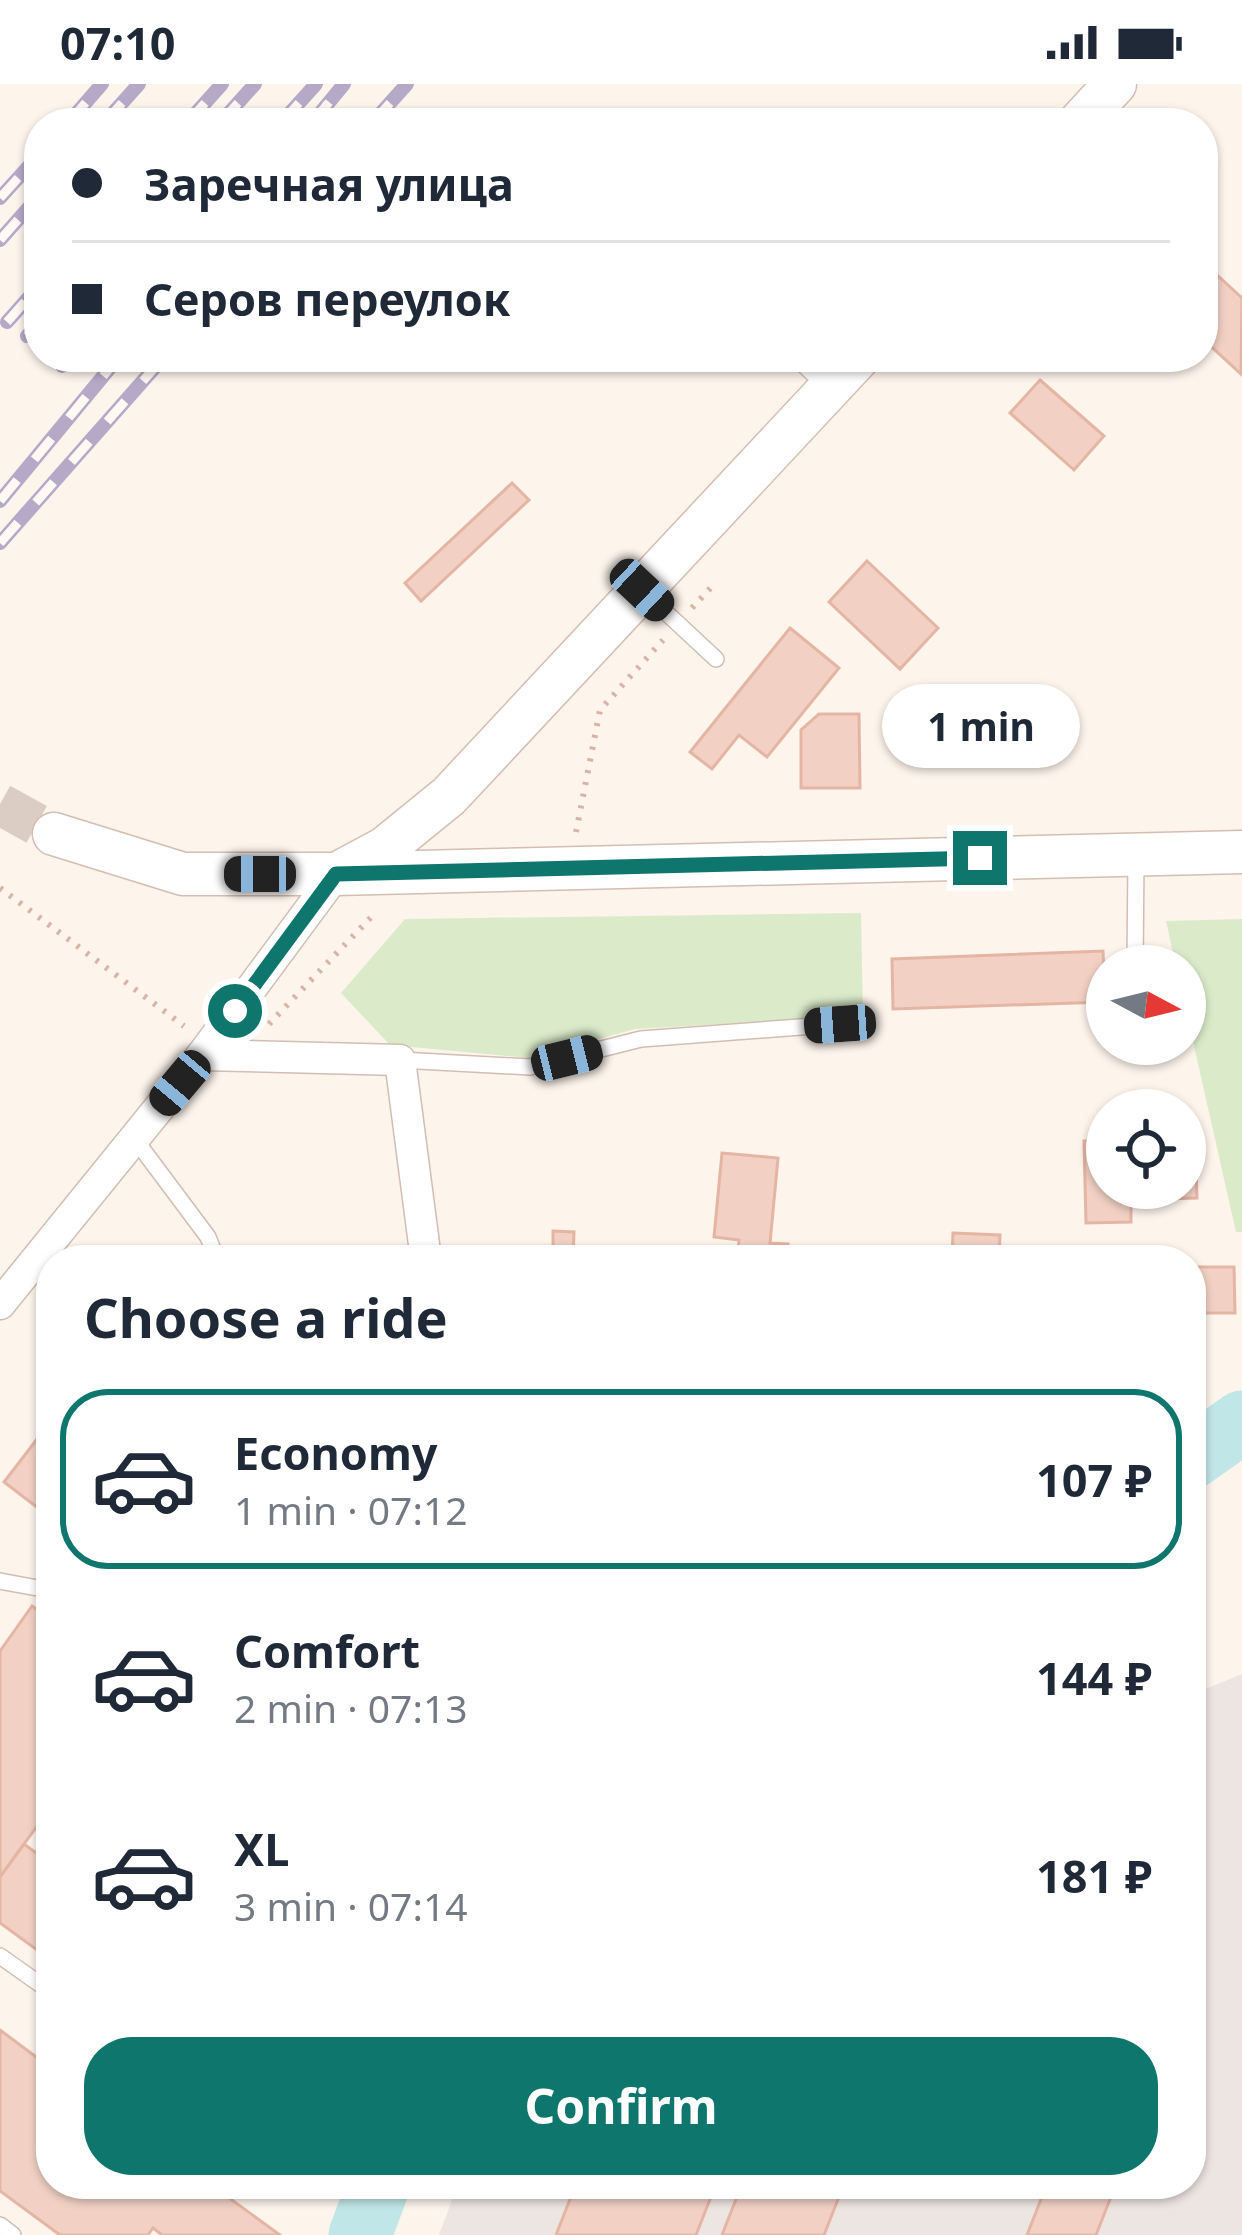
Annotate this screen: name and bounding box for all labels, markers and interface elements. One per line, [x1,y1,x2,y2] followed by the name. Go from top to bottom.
[60,12,176,73] text: 07:10
[144,153,514,214] text: Заречная улица
[144,268,511,329] text: Серов переулок
[603,552,681,628] car
[881,684,1079,768] callout: 1 min
[927,699,1035,752] text: 1 min
[953,831,1007,885] route end
[224,856,296,892] car
[1086,945,1206,1065] north arrow
[1086,945,1206,1209] map controls
[208,984,262,1038] route start
[803,1004,877,1044] car
[528,1032,606,1084] car
[143,1044,217,1122] car
[1086,1089,1206,1209] button: locate
[84,1280,448,1354] text: Choose a ride
[234,1422,438,1483] text: Economy
[90,1425,198,1533] icon: car
[1036,1449,1152,1510] text: 107 ₽
[234,1483,468,1536] text: 1 min · 07:12
[234,1620,420,1681] text: Comfort
[90,1623,198,1731] icon: car
[1036,1647,1152,1708] text: 144 ₽
[234,1681,468,1734] text: 2 min · 07:13
[234,1818,289,1879] text: XL
[90,1821,198,1929] icon: car
[1036,1845,1152,1906] text: 181 ₽
[234,1879,468,1932] text: 3 min · 07:14
[84,2037,1158,2175] button: Confirm

